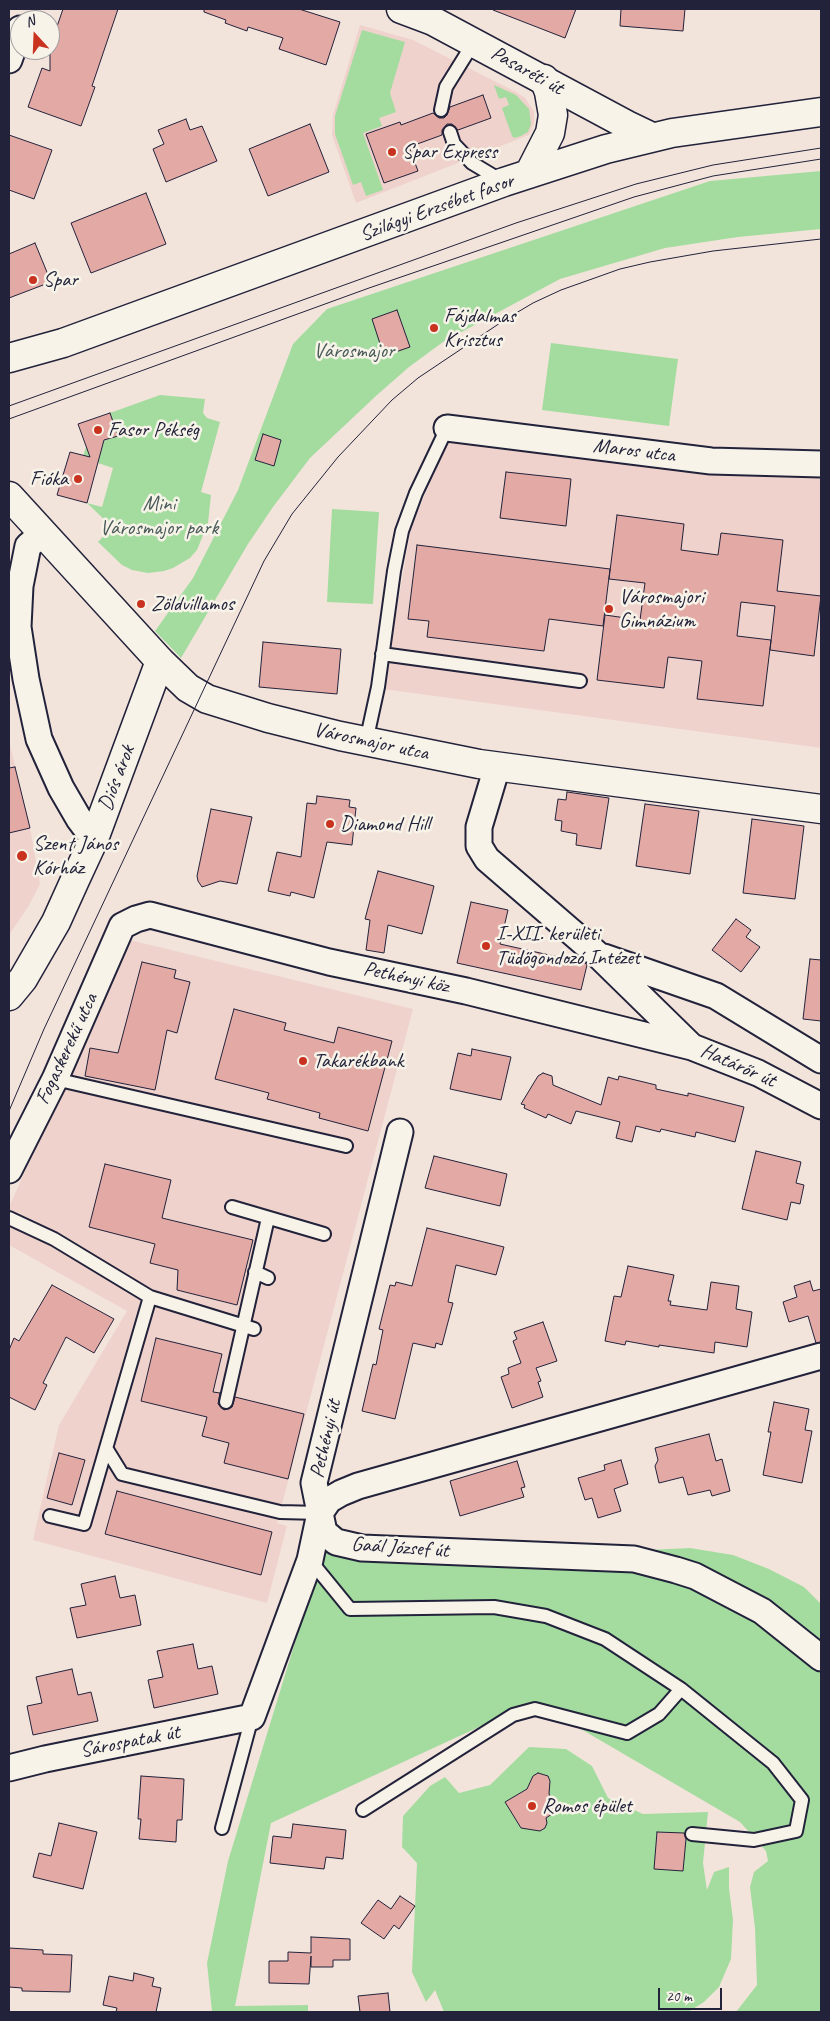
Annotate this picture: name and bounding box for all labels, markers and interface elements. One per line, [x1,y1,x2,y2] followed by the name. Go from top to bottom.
[10,10,60,60] north arrow
[23,12,37,31] text: N
[486,41,568,101] street label: Pasaréti út
[402,139,497,165] place label: Spar Express
[386,146,398,158] marker: Spar Express
[356,168,518,248] street label: Szilágyi Erzsébet fasor
[43,267,78,293] place label: Spar
[27,274,39,286] marker: Spar
[444,303,515,353] place label: Fájdalmas Krisztus
[428,322,440,334] marker: Fájdalmas Krisztus
[313,338,395,364] park label: Városmajor
[108,417,199,443] place label: Fasor Pékség
[92,424,104,436] marker: Fasor Pékség
[592,433,676,469] street label: Maros utca
[30,466,68,492] place label: Fióka
[72,473,84,485] marker: Fióka
[100,491,218,541] park label: Mini Városmajor park
[619,584,704,634] place label: Városmajori Gimnázium
[151,591,234,617] place label: Zöldvillamos
[135,598,147,610] marker: Zöldvillamos
[603,603,615,615] marker: Városmajori Gimnázium
[311,718,431,766] street label: Városmajor utca
[93,742,141,814] street label: Diós árok
[340,811,430,837] place label: Diamond Hill
[324,818,336,830] marker: Diamond Hill
[33,831,118,881] place label: Szent János Kórház
[15,849,29,863] marker: Szent János Kórház
[496,921,640,971] place label: I-XII. kerületi Tüdőgondozó Intézet
[480,940,492,952] marker: I-XII. kerületi Tüdőgondozó Intézet
[361,957,451,999] street label: Pethényi köz
[30,990,104,1108] street label: Fogaskerekű utca
[697,1038,779,1094] street label: Határőr út
[313,1048,403,1074] place label: Takarékbank
[297,1055,309,1067] marker: Takarékbank
[305,1397,347,1481] street label: Pethényi út
[350,1532,450,1564] street label: Gaál József út
[78,1720,182,1764] street label: Sárospatak út
[542,1793,632,1819] place label: Romos épület
[526,1800,538,1812] marker: Romos épület
[660,1978,724,2010] scale bar
[666,1987,692,2006] text: 20 m

